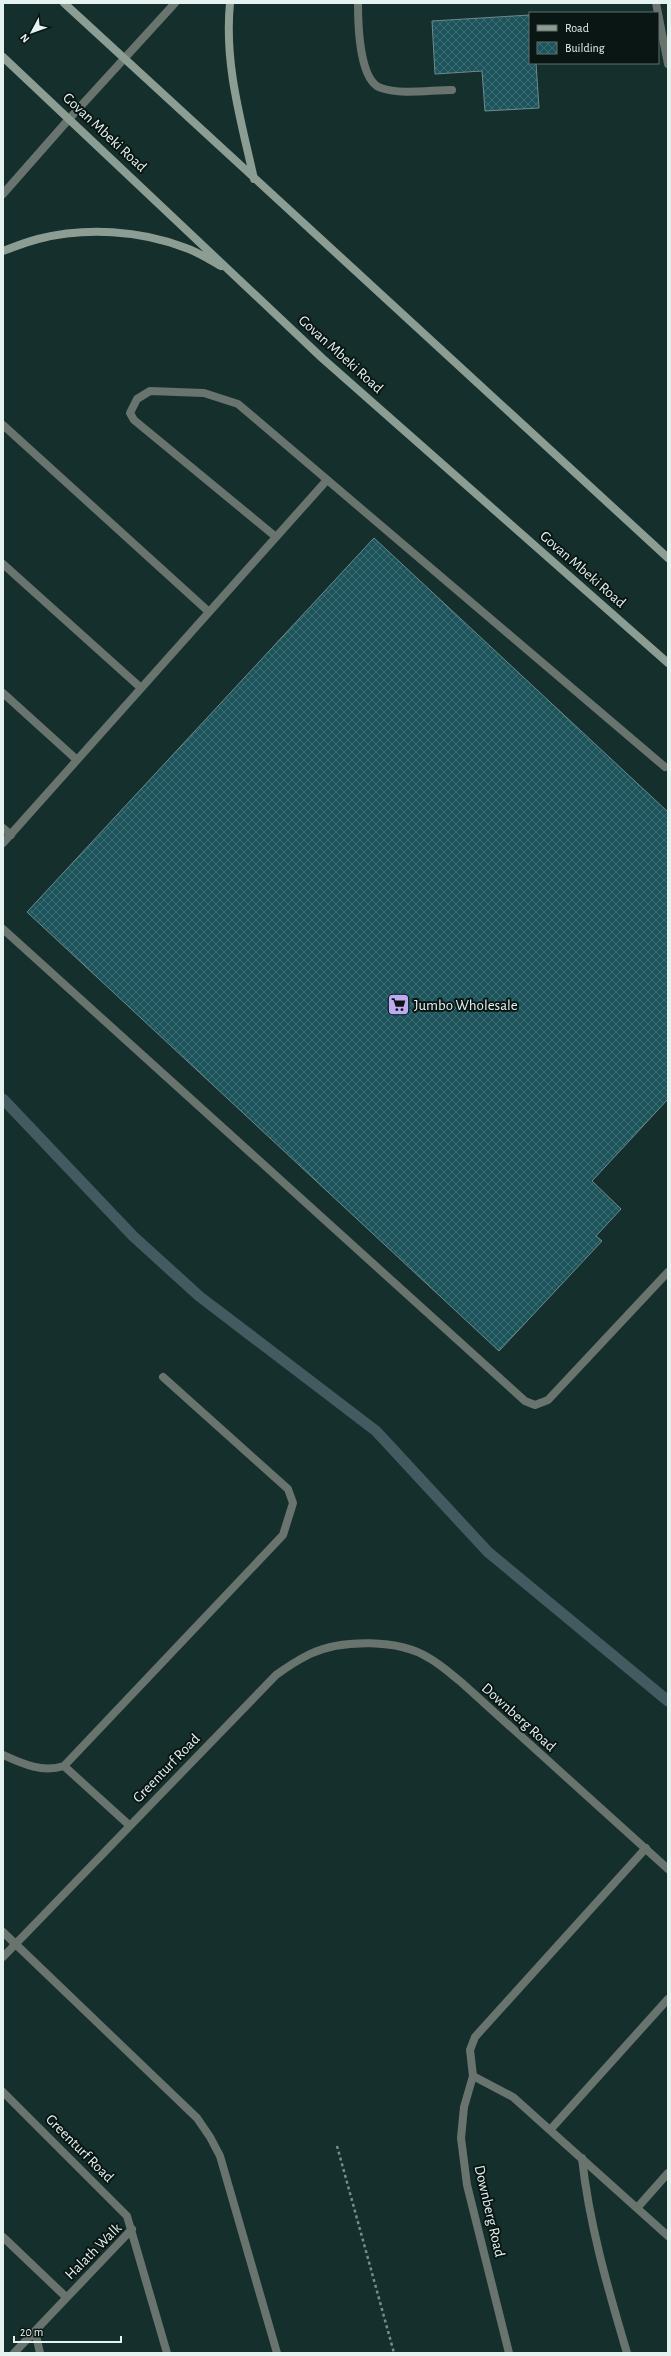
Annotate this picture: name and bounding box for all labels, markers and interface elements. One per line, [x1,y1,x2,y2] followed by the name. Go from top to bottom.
[12,12,52,52] north arrow
[529,12,659,64] legend
[565,22,589,34] text: Road
[18,32,31,45] text: N
[565,42,605,54] text: Building
[60,90,150,175] street label: Govan Mbeki Road
[295,313,386,396] street label: Govan Mbeki Road
[537,528,629,611] street label: Govan Mbeki Road
[385,992,411,1018] supermarket icon: Jumbo Wholesale
[414,998,518,1013] place label: Jumbo Wholesale
[479,1680,559,1754] street label: Downberg Road
[130,1731,203,1806] street label: Greenturf Road
[43,2112,117,2185] street label: Greenturf Road
[472,2164,507,2259] street label: Downberg Road
[62,2220,124,2282] street label: Halath Walk
[14,2318,121,2344] scale bar
[20,2326,43,2338] text: 20 m

